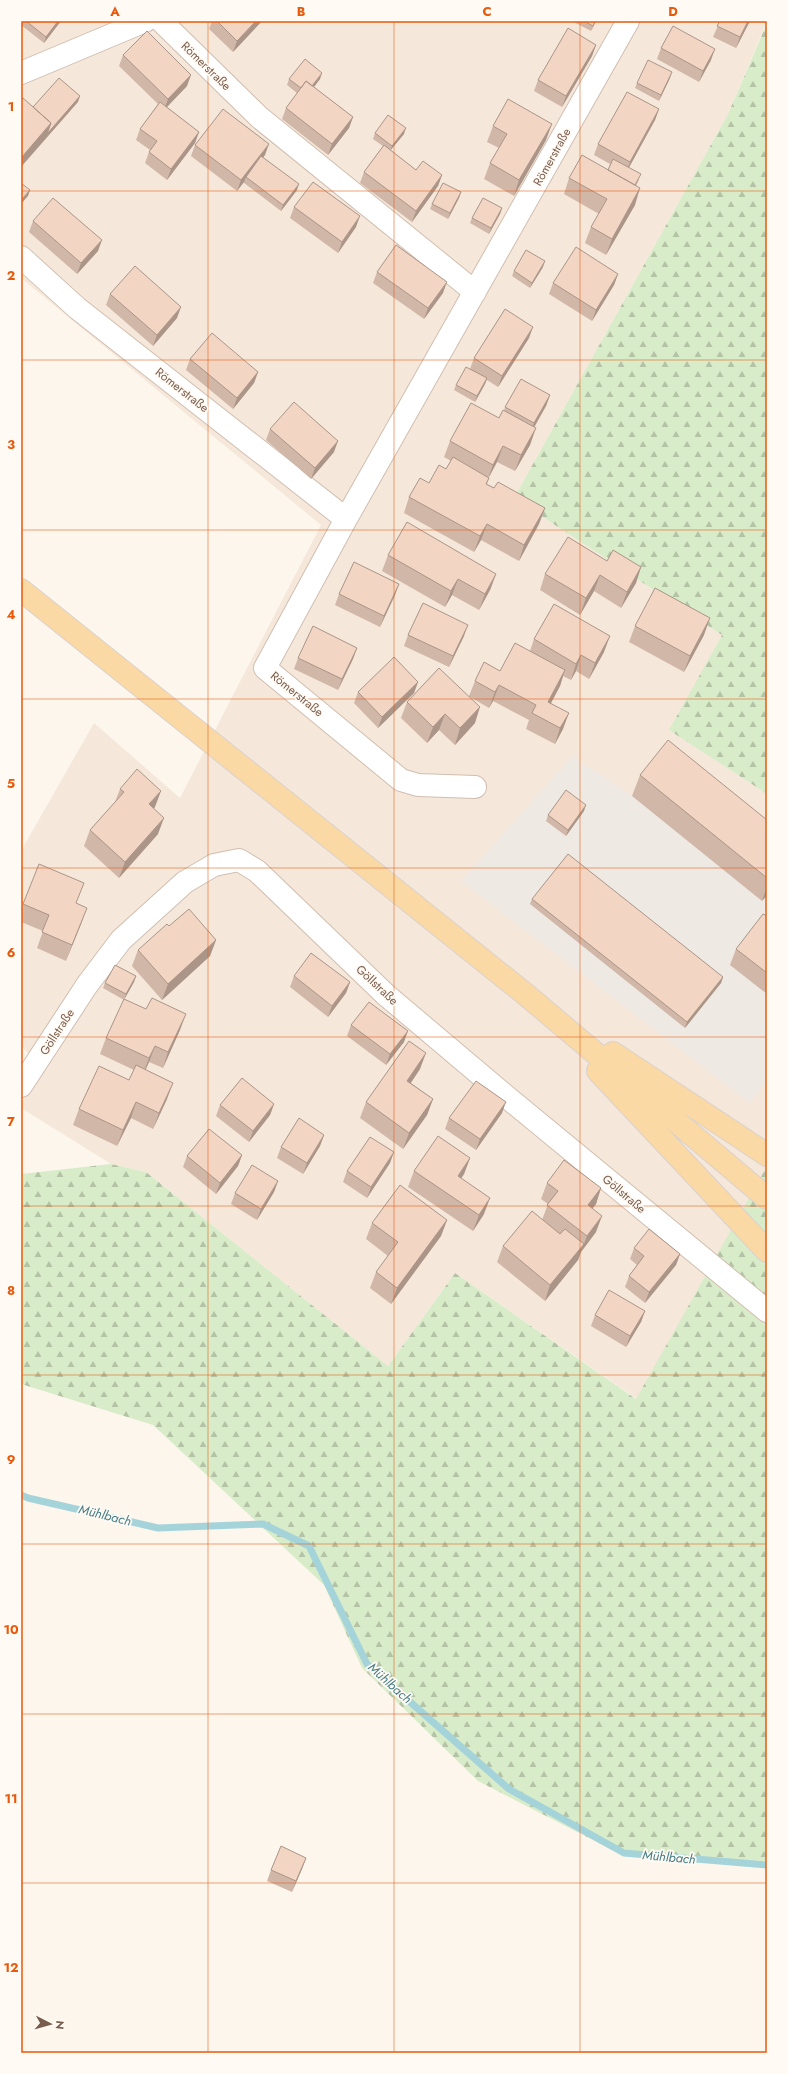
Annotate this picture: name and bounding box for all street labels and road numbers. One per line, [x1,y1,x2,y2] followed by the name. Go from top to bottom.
[177,37,235,95] street label: Römerstraße
[529,125,575,189] street label: Römerstraße
[151,363,213,417] street label: Römerstraße
[267,667,327,721] street label: Römerstraße
[352,961,402,1009] street label: Göllstraße
[35,1005,79,1059] street label: Göllstraße
[598,1170,650,1218] street label: Göllstraße

